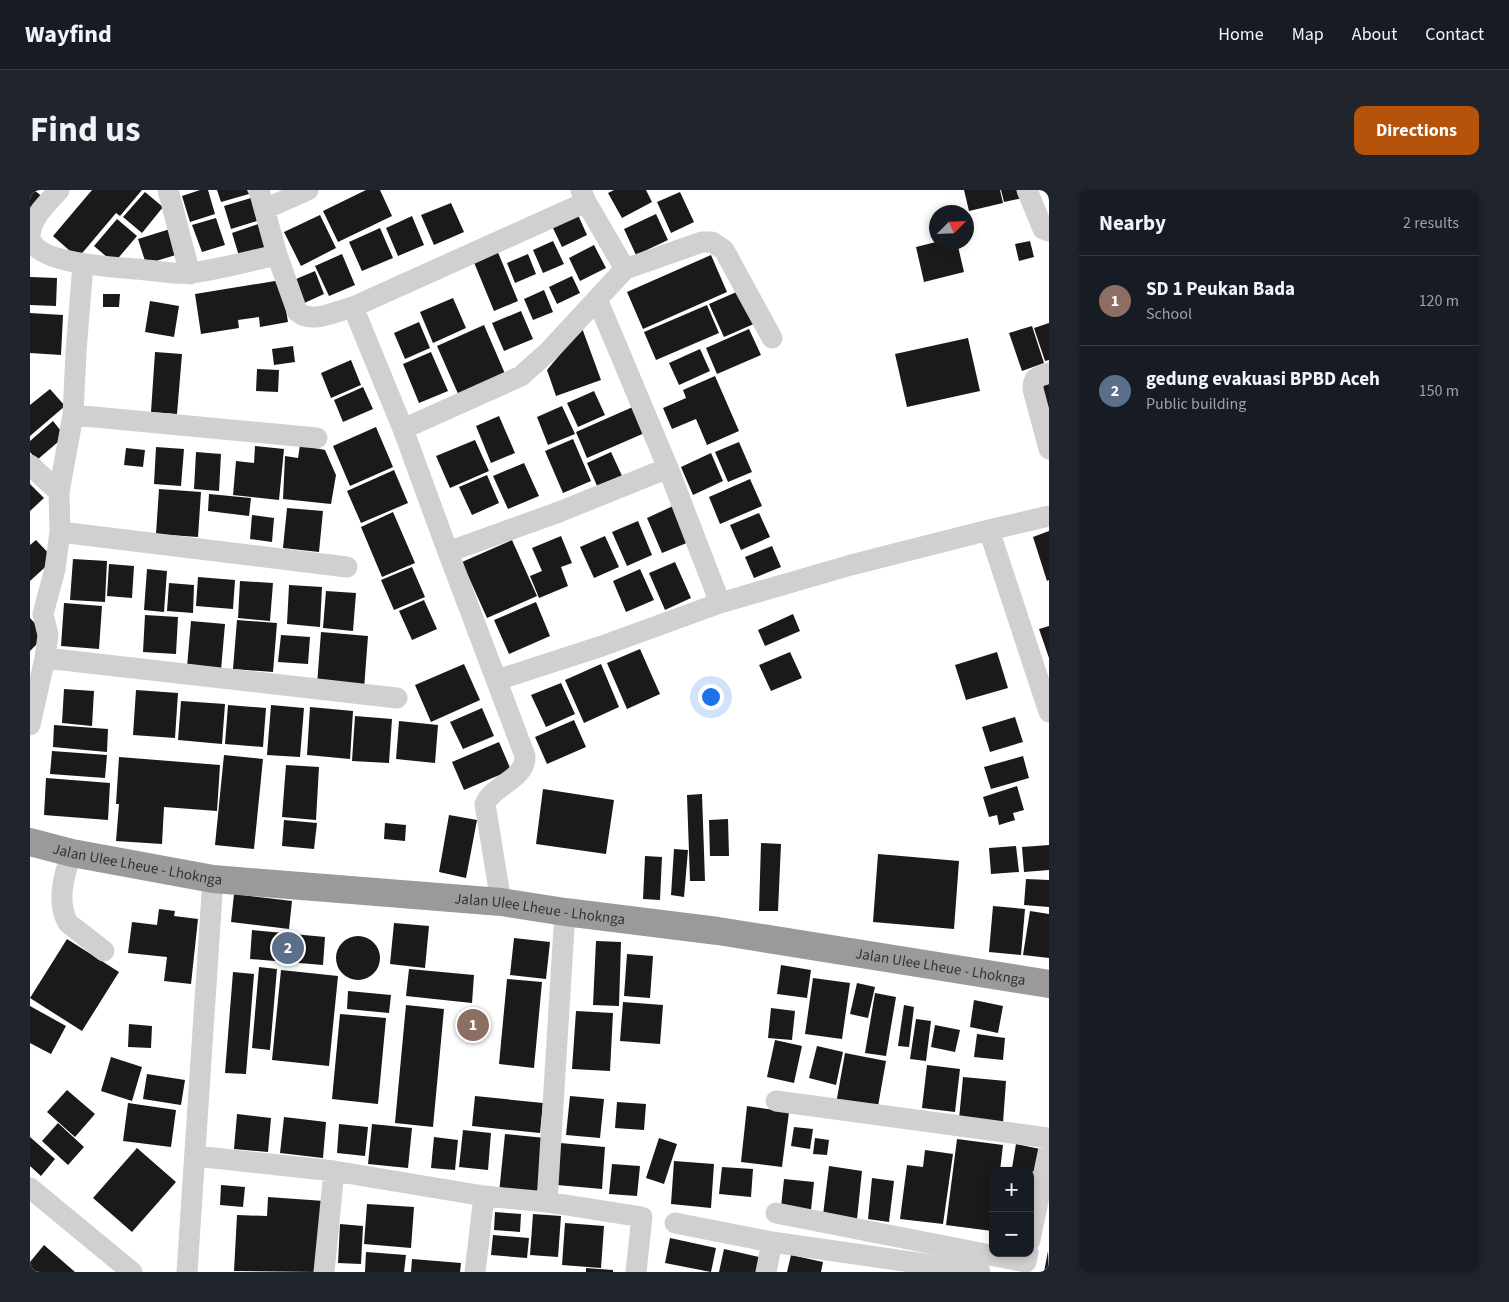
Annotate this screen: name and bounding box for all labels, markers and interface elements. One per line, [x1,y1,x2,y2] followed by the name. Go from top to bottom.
[25,17,112,52] text: Wayfind
[1218,22,1264,47] text: Home
[1292,22,1324,47] text: Map
[1352,22,1397,47] text: About
[1425,22,1484,47] text: Contact
[30,105,140,155] text: Find us
[1354,106,1479,155] button: Directions
[929,205,974,250] north arrow
[1099,208,1166,238] text: Nearby
[1403,212,1459,234] text: 2 results
[1146,276,1295,303] text: SD 1 Peukan Bada
[1111,290,1119,312] text: 1
[1419,290,1459,312] text: 120 m
[1146,303,1192,325] text: School
[1146,366,1380,393] text: gedung evakuasi BPBD Aceh
[1111,380,1119,402] text: 2
[1419,380,1459,402] text: 150 m
[1146,393,1246,415] text: Public building
[698,684,724,710] your location
[50,838,223,891] street label: Jalan Ulee Lheue - Lhoknga
[453,888,626,930] street label: Jalan Ulee Lheue - Lhoknga
[272,929,304,967] pin: 2
[854,943,1027,991] street label: Jalan Ulee Lheue - Lhoknga
[457,1006,489,1044] pin: 1
[989,1167,1034,1257] map controls
[989,1167,1034,1212] button: +
[989,1212,1034,1257] button: −

